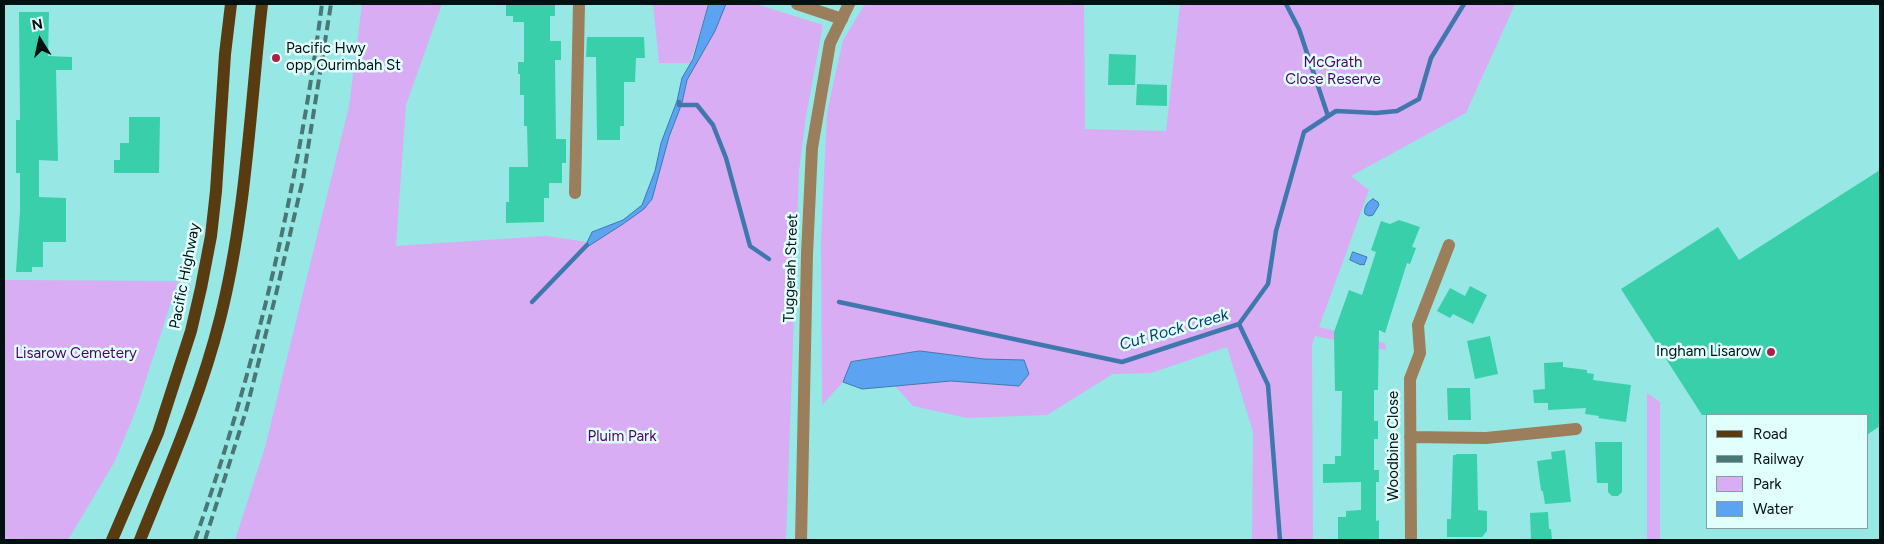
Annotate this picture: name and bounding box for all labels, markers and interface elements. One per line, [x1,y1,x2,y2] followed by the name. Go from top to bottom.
[15,15,65,65] north arrow
[30,15,44,34] text: N
[286,40,401,75] place label: Pacific Hwy opp Ourimbah St
[270,52,282,64] marker: Pacific Hwy opp Ourimbah St
[1285,54,1381,89] park label: McGrath Close Reserve
[780,213,802,323] street label: Tuggerah Street
[166,222,204,330] street label: Pacific Highway
[1117,305,1231,355] water label: Cut Rock Creek
[1656,343,1761,361] place label: Ingham Lisarow
[15,345,137,363] park label: Lisarow Cemetery
[1765,346,1777,358] marker: Ingham Lisarow
[1385,391,1403,501] street label: Woodbine Close
[1706,414,1869,529] legend
[1753,425,1788,443] text: Road
[588,428,656,446] park label: Pluim Park
[1753,450,1804,468] text: Railway
[1753,475,1782,493] text: Park
[1753,500,1793,518] text: Water

